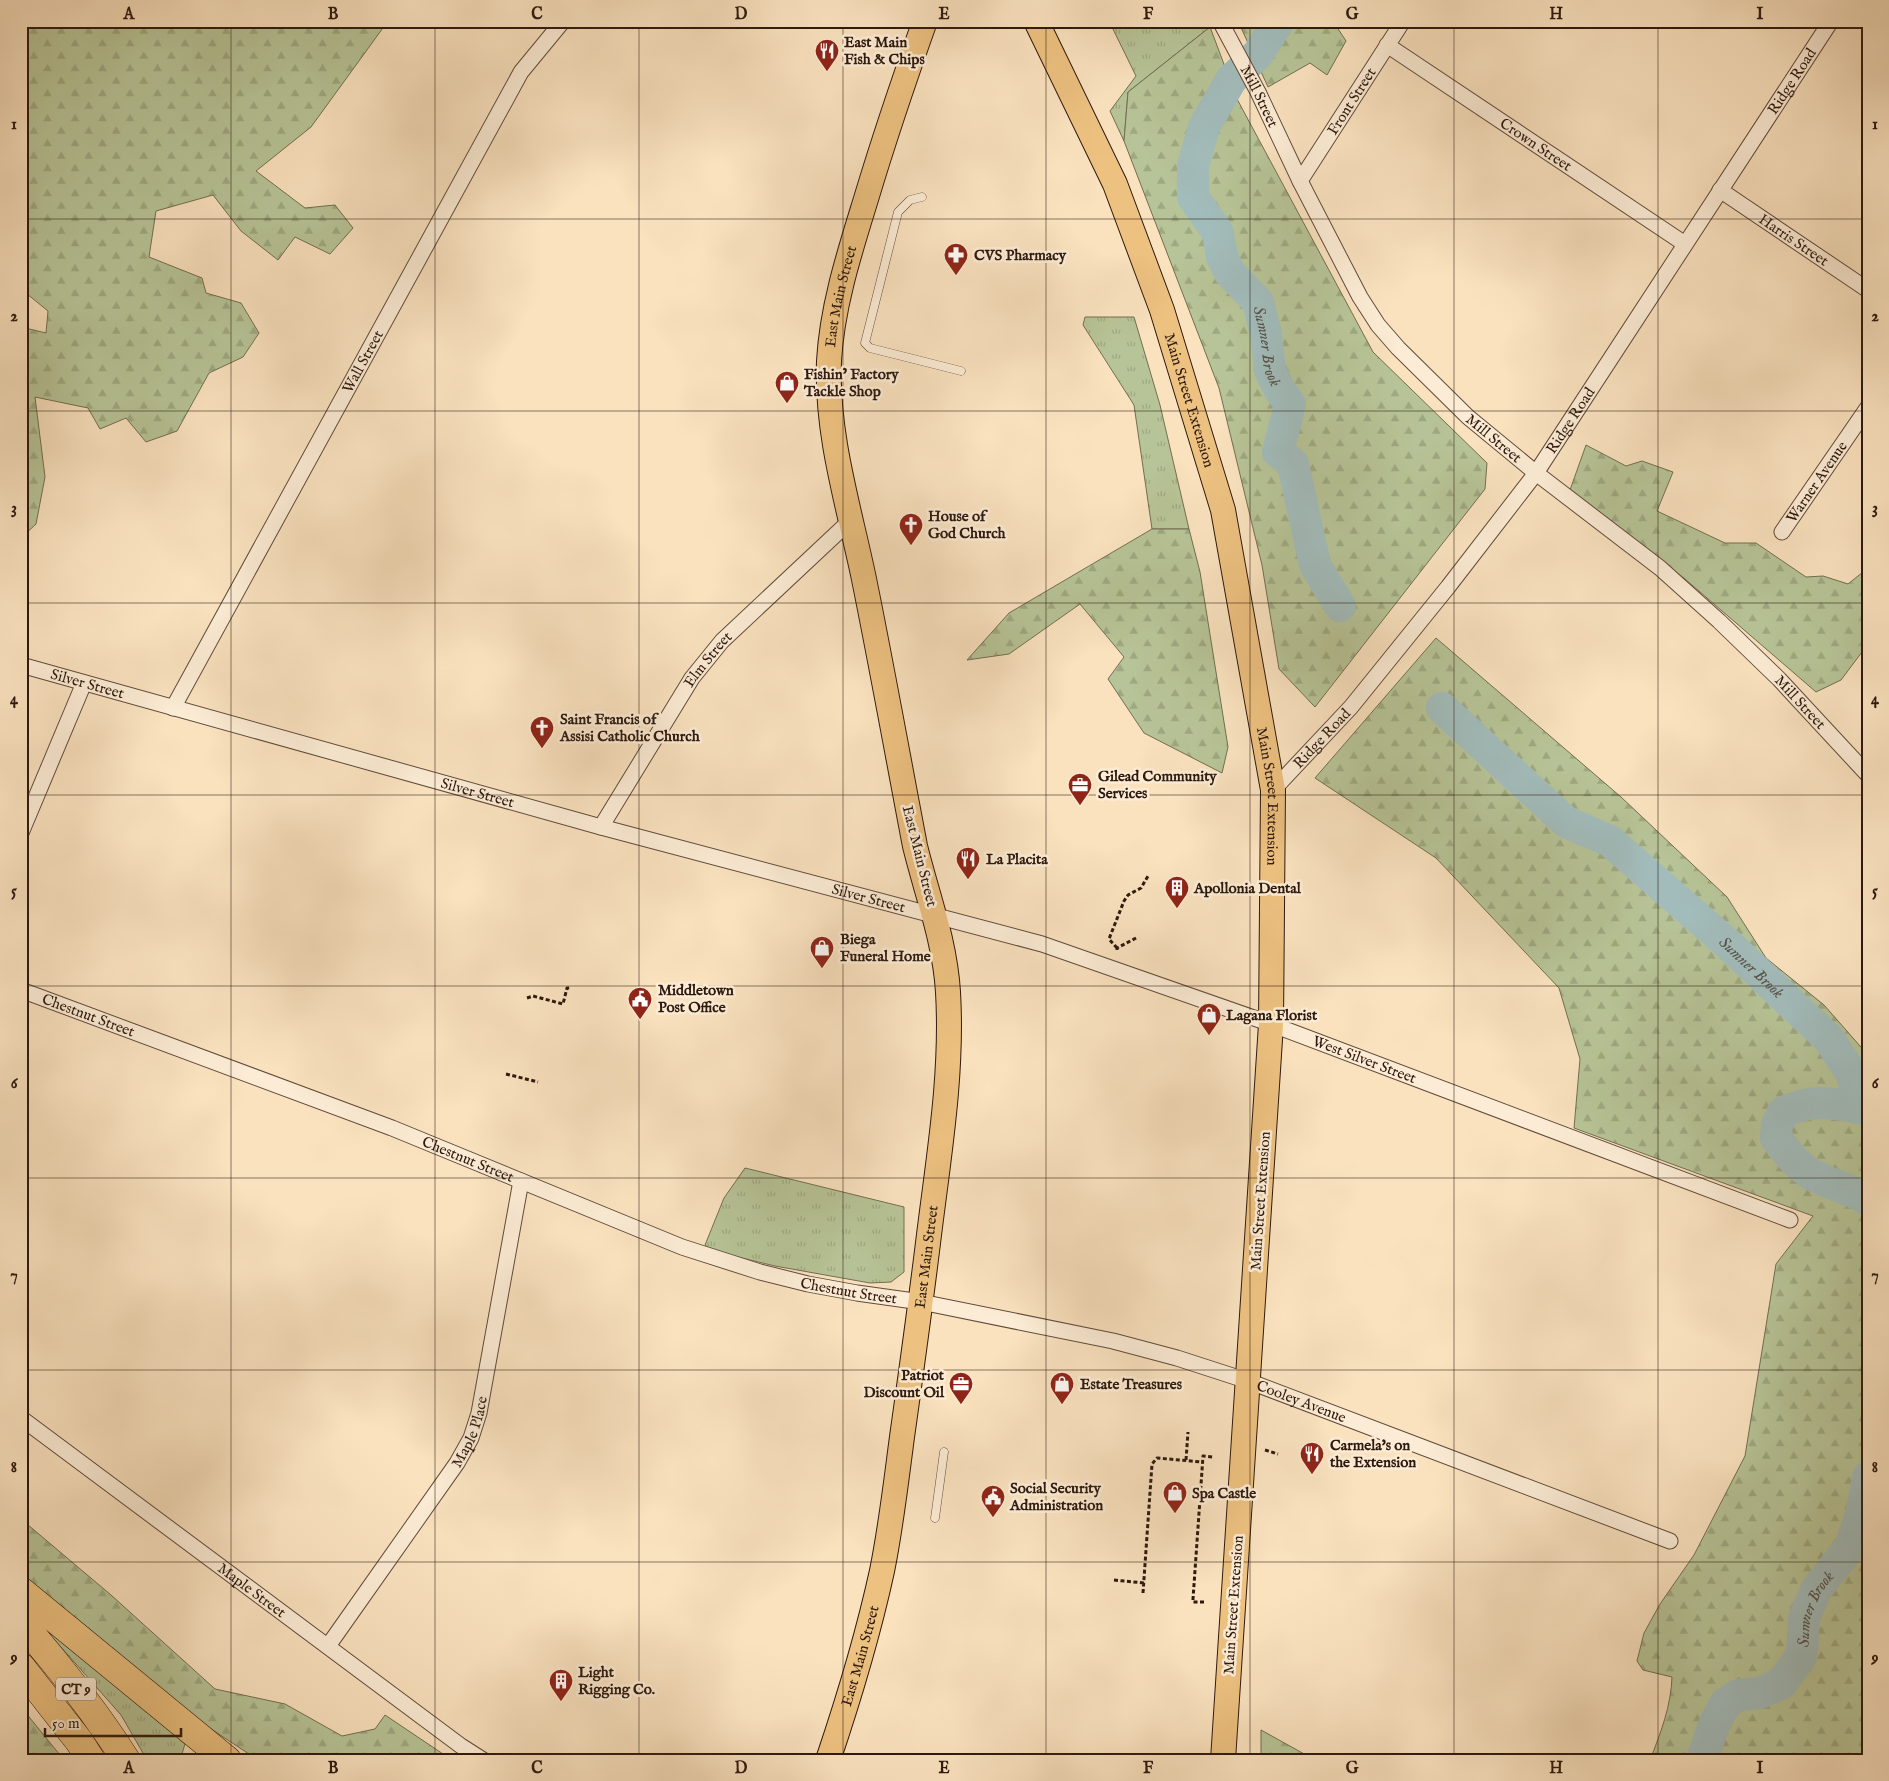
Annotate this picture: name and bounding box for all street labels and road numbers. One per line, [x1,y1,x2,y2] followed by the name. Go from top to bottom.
[1763,44,1821,118] street label: Ridge Road
[1235,62,1282,131] street label: Mill Street
[1323,64,1381,139] street label: Front Street
[1496,114,1575,176] street label: Crown Street
[1755,210,1832,271] street label: Harris Street
[821,243,861,348] street label: East Main Street
[338,327,388,396] street label: Wall Street
[1160,331,1218,470] street label: Main Street Extension
[1542,383,1600,458] street label: Ridge Road
[1462,410,1525,467] street label: Mill Street
[1782,437,1852,527] street label: Warner Avenue
[680,628,736,691] street label: Elm Street
[49,665,126,703] street label: Silver Street
[1770,671,1830,733] street label: Mill Street
[1289,704,1355,773] street label: Ridge Road
[1252,726,1282,866] street label: Main Street Extension
[439,774,516,812] street label: Silver Street
[898,804,941,909] street label: East Main Street
[830,880,907,917] street label: Silver Street
[39,990,137,1041] street label: Chestnut Street
[1310,1032,1419,1088] street label: West Silver Street
[1246,1131,1275,1271] street label: Main Street Extension
[419,1132,517,1187] street label: Chestnut Street
[911,1204,943,1310] street label: East Main Street
[798,1273,898,1309] street label: Chestnut Street
[1254,1376,1349,1427] street label: Cooley Avenue
[447,1395,492,1471] street label: Maple Place
[1219,1535,1248,1675] street label: Main Street Extension
[214,1559,289,1622] street label: Maple Street
[837,1604,884,1709] street label: East Main Street
[56,1678,96,1700] road number: CT 9

